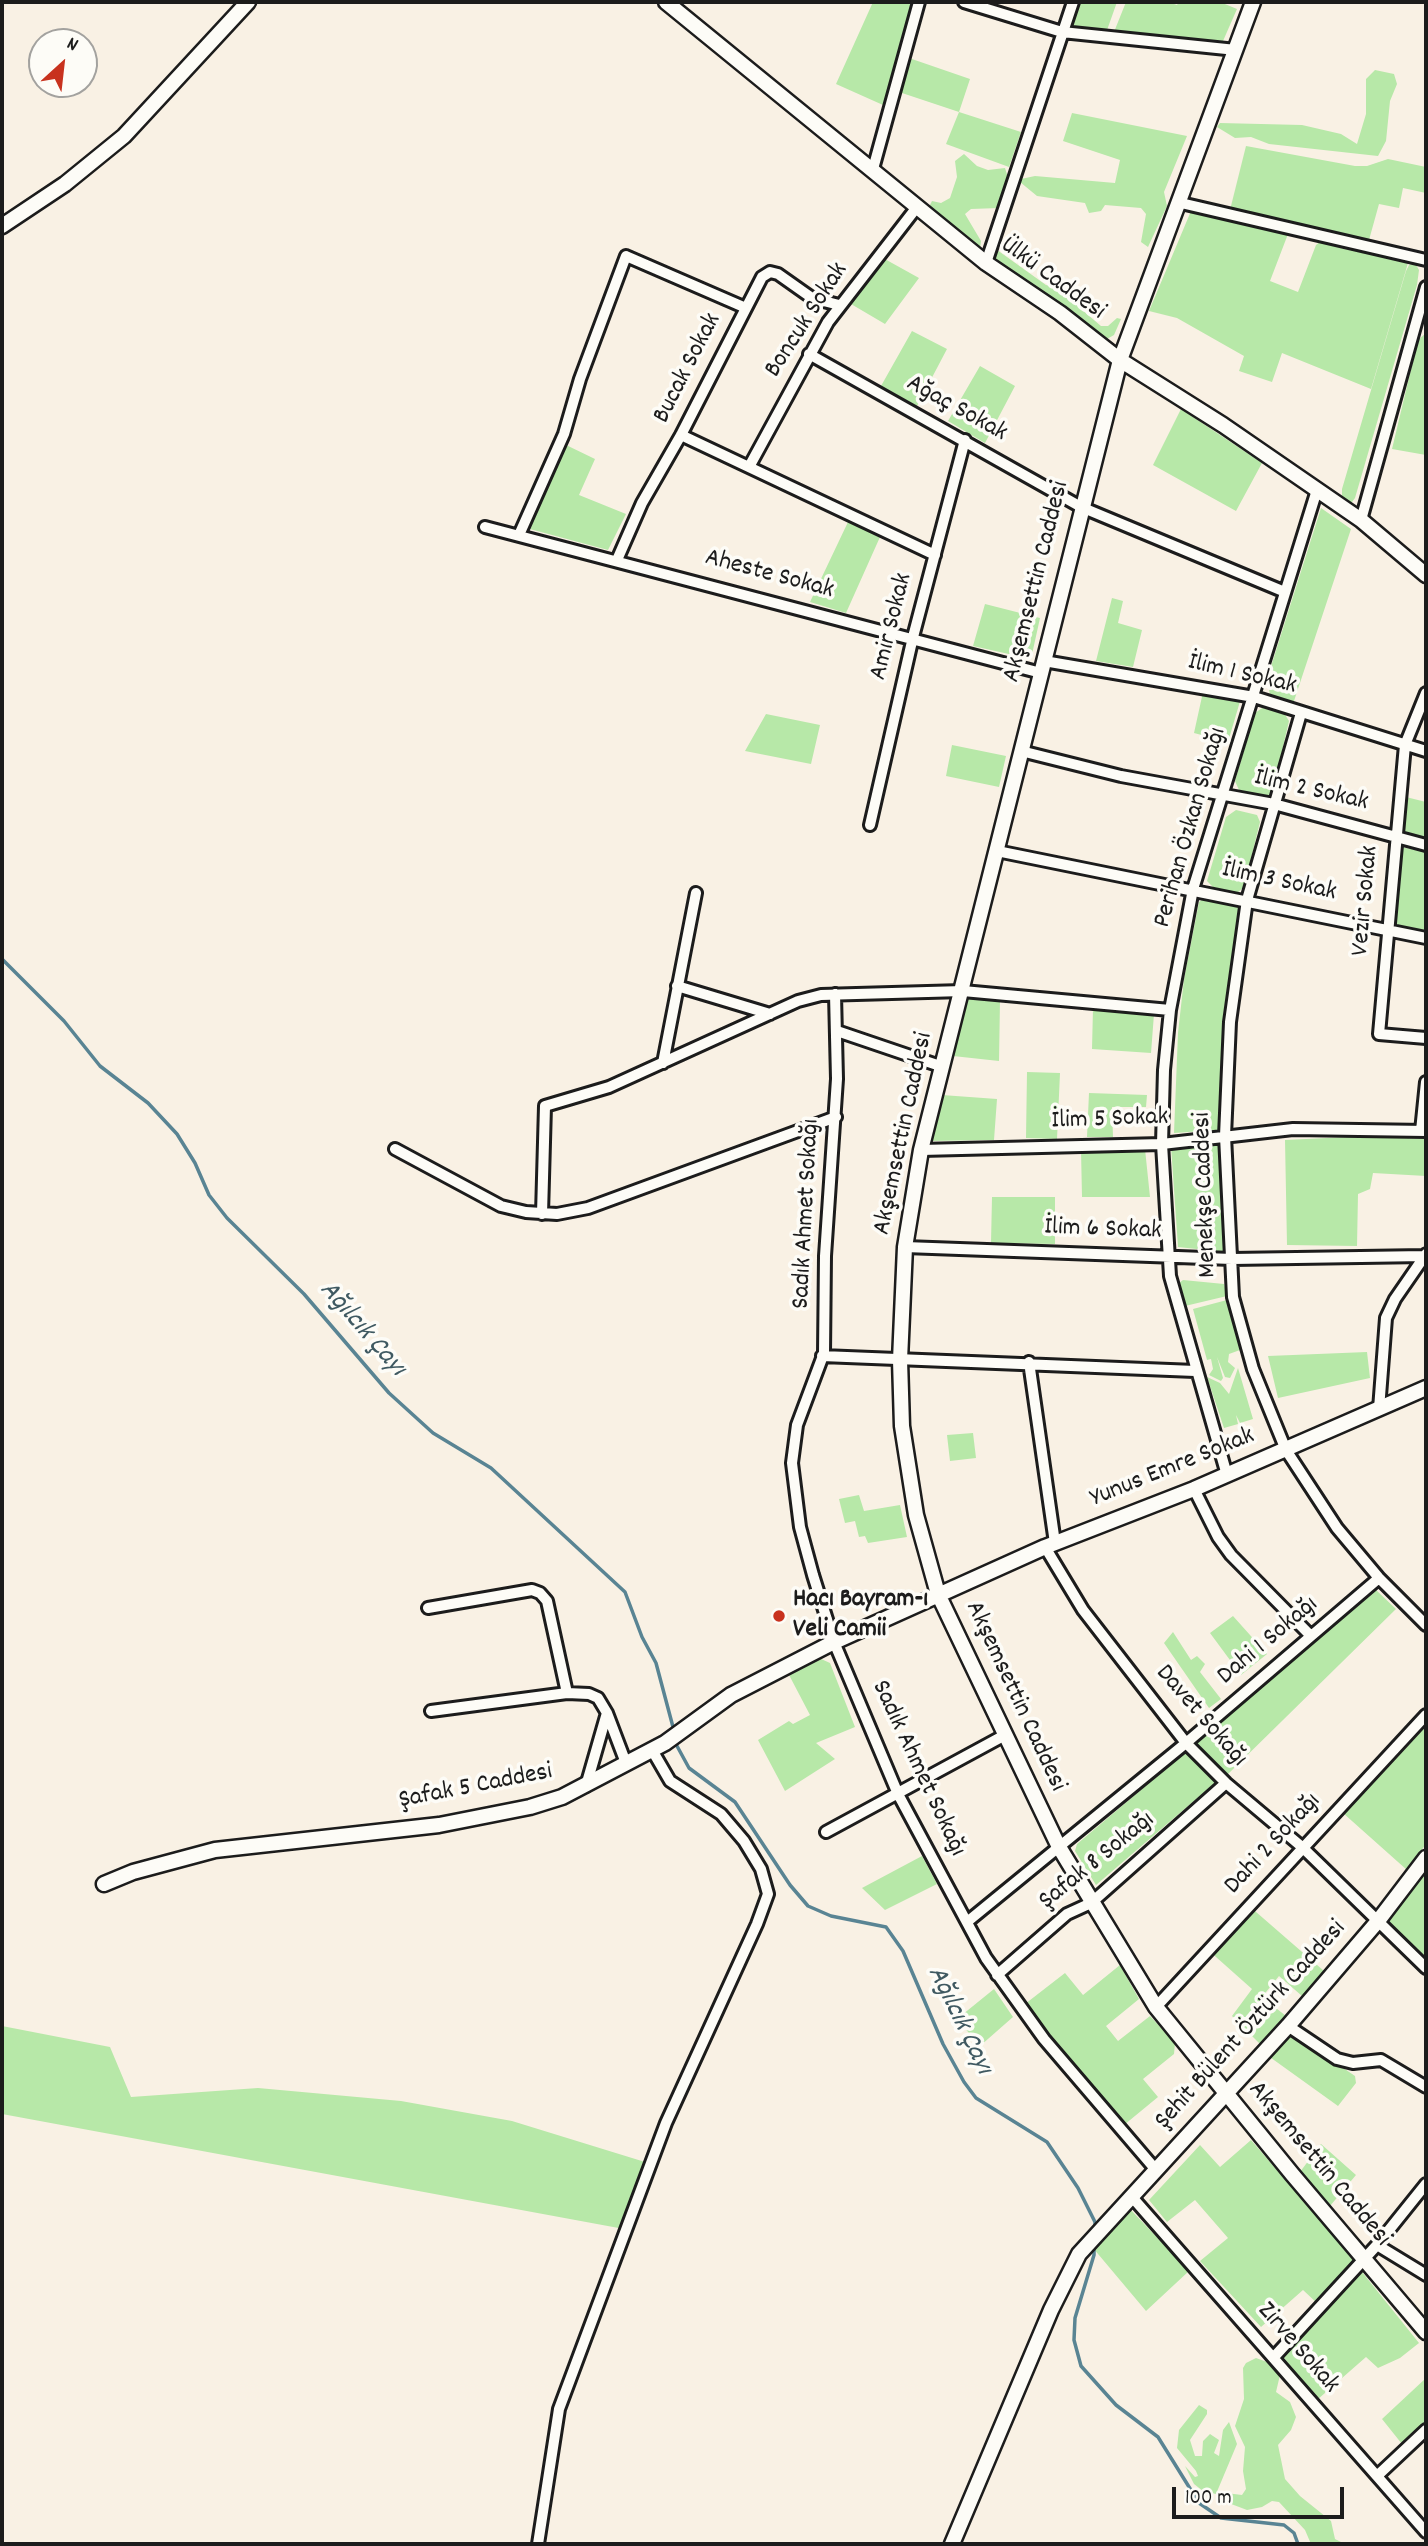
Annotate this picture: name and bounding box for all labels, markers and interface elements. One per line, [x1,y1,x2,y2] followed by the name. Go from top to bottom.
[28,28,98,98] north arrow
[62,31,82,60] text: N
[993,231,1111,329] street label: Ülkü Caddesi
[759,258,857,384] street label: Boncuk Sokak
[648,309,730,429] street label: Bucak Sokak
[900,370,1012,450] street label: Ağaç Sokak
[998,478,1078,686] street label: Akşemsettin Caddesi
[701,544,837,608] street label: Aheste Sokak
[865,570,921,684] street label: Amir Sokak
[1185,648,1299,704] street label: İlim 1 Sokak
[1149,724,1235,932] street label: Perihan Özkan Sokağı
[1251,764,1371,820] street label: İlim 2 Sokak
[1347,844,1387,958] street label: Vezir Sokak
[1219,856,1339,910] street label: İlim 3 Sokak
[868,1030,942,1238] street label: Akşemsettin Caddesi
[1051,1103,1169,1139] street label: İlim 5 Sokak
[1189,1112,1225,1278] street label: Menekşe Caddesi
[787,1118,829,1310] street label: Sadık Ahmet Sokağı
[1044,1213,1162,1249] street label: İlim 6 Sokak
[310,1275,412,1385] water label: Ağılcık Çayı
[1086,1422,1260,1516] street label: Yunus Emre Sokak
[793,1585,928,1646] place label: Hacı Bayram-ı Veli Camii
[1212,1591,1326,1693] street label: Dahi 1 Sokağı
[956,1597,1072,1797] street label: Akşemsettin Caddesi
[771,1608,787,1624] marker: Hacı Bayram-ı Veli Camii
[1147,1659,1253,1775] street label: Davet Sokağı
[863,1676,971,1862] street label: Sadık Ahmet Sokağı
[397,1758,555,1818] street label: Şafak 5 Caddesi
[1219,1788,1329,1902] street label: Dahi 2 Sokağı
[1034,1806,1162,1918] street label: Şafak 8 Sokağı
[1150,1915,1354,2137] street label: Şehit Bülent Öztürk Caddesi
[917,1961,999,2081] water label: Ağılcık Çayı
[1240,2076,1396,2254] street label: Akşemsettin Caddesi
[1249,2297,1345,2401] street label: Zirve Sokak
[1176,2472,1348,2516] scale bar
[1185,2484,1232,2514] text: 100 m

